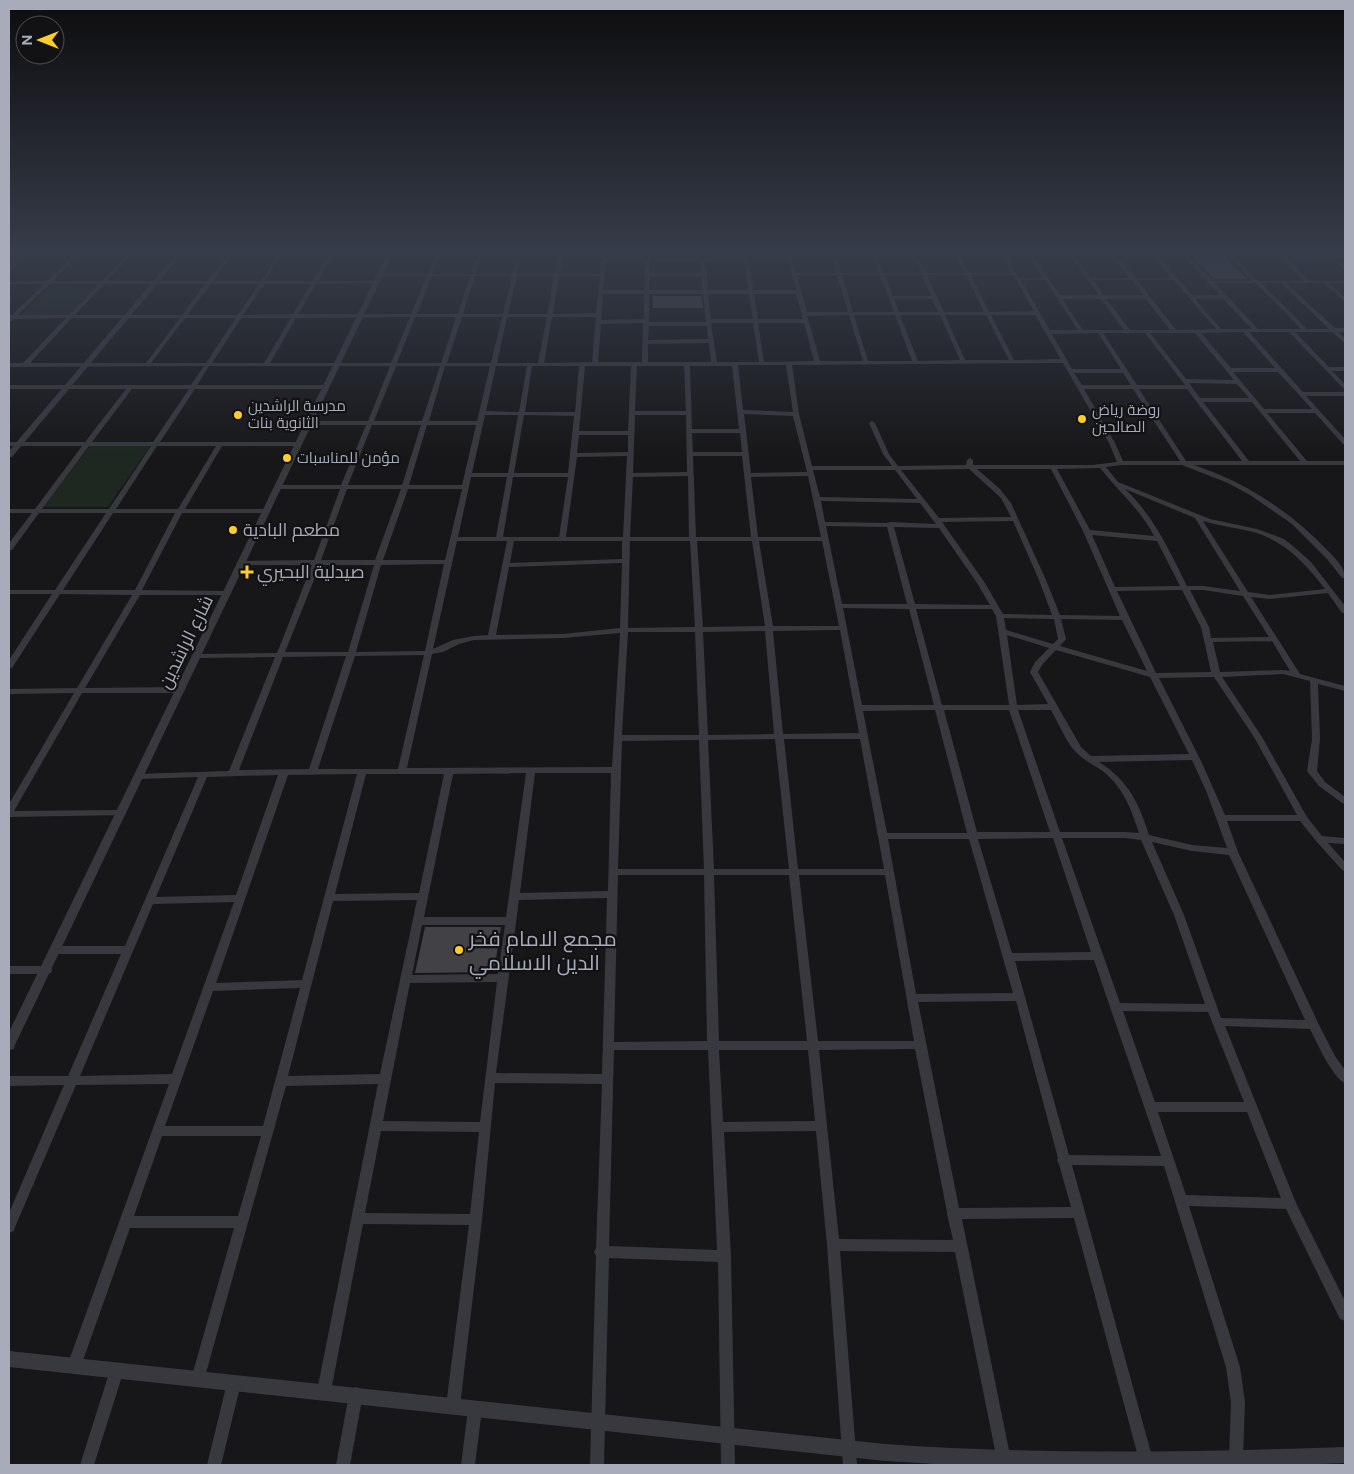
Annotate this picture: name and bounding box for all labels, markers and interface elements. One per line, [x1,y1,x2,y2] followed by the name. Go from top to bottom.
[15,15,65,65] north arrow
[19,35,36,45] text: N
[248,397,346,432] place label: مدرسة الراشدين الثانوية بنات
[1092,401,1160,437] place label: روضة رياض الصالحين
[232,409,244,421] marker: مدرسة الراشدين الثانوية بنات
[1076,413,1088,425] marker: روضة رياض الصالحين
[297,449,400,468] place label: مؤمن للمناسبات
[281,452,293,464] marker: مؤمن للمناسبات
[243,519,340,542] place label: مطعم البادية
[227,524,239,536] marker: مطعم البادية
[257,561,365,586] place label: صيدلية البحيري
[241,566,253,578] marker: صيدلية البحيري
[154,592,219,693] street label: شارع الراشدين
[468,926,617,979] place label: مجمع الامام فخر الدين الاسلامي
[453,944,465,956] marker: مجمع الامام فخر الدين الاسلامي

